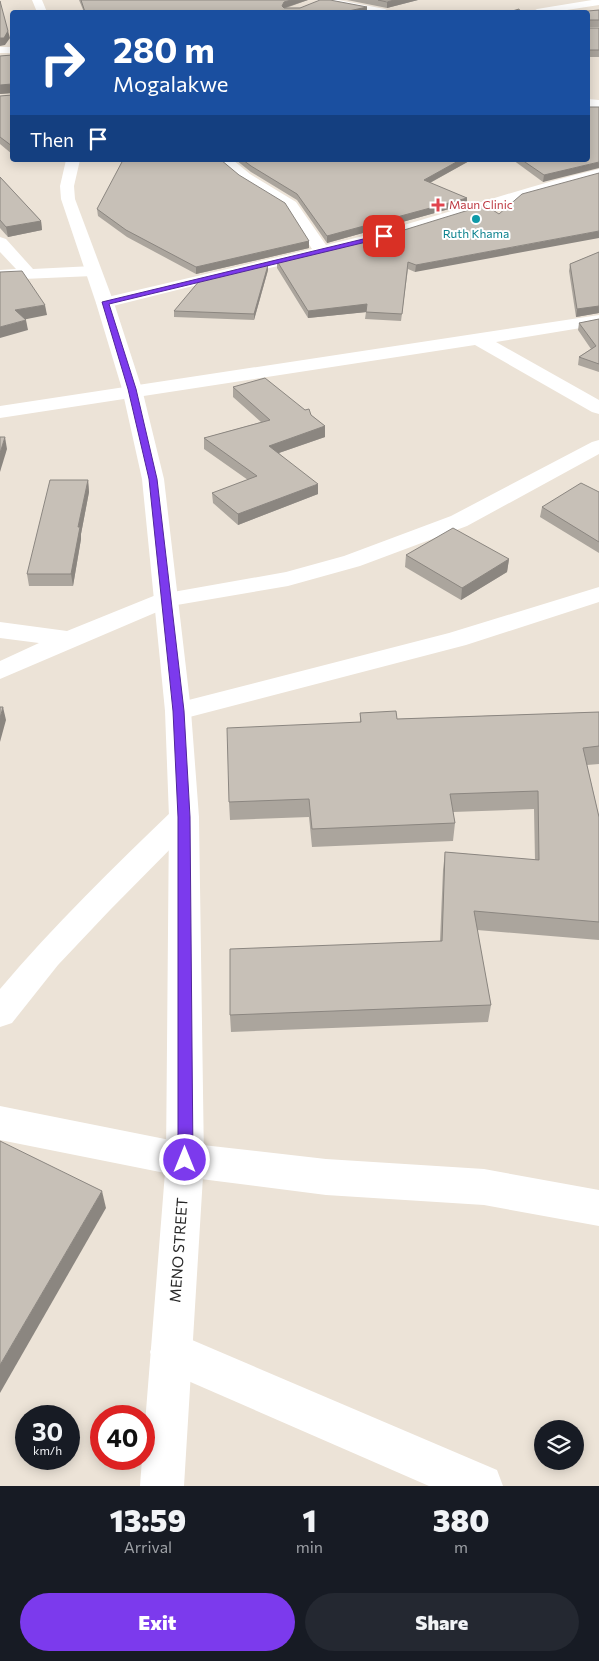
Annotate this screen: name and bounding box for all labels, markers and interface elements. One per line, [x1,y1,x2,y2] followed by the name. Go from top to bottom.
[113,27,215,70] text: 280 m
[30,30,95,95] icon: right
[113,70,228,97] text: Mogalakwe
[84,125,112,153] icon: arrive
[30,128,74,151] text: Then
[449,197,513,211] place label: Maun Clinic
[431,198,445,212] marker: Maun Clinic
[470,213,482,225] marker: Ruth Khama
[363,215,405,257] pin
[370,222,398,250] icon: arrive
[443,226,509,240] place label: Ruth Khama
[158,1133,210,1185] position arrow
[165,1196,191,1303] street label: MENO STREET
[90,1405,155,1470] speed limit sign: 40
[32,1416,63,1446] text: 30
[534,1420,584,1470] map controls
[534,1420,584,1470] button: layers
[33,1443,62,1457] text: km/h
[110,1501,186,1538] text: 13:59
[302,1501,316,1538] text: 1
[433,1501,489,1538] text: 380
[124,1537,172,1556] text: Arrival
[296,1537,323,1556] text: min
[454,1537,468,1556] text: m
[20,1593,295,1651] button: Exit
[305,1593,579,1651] button: Share

